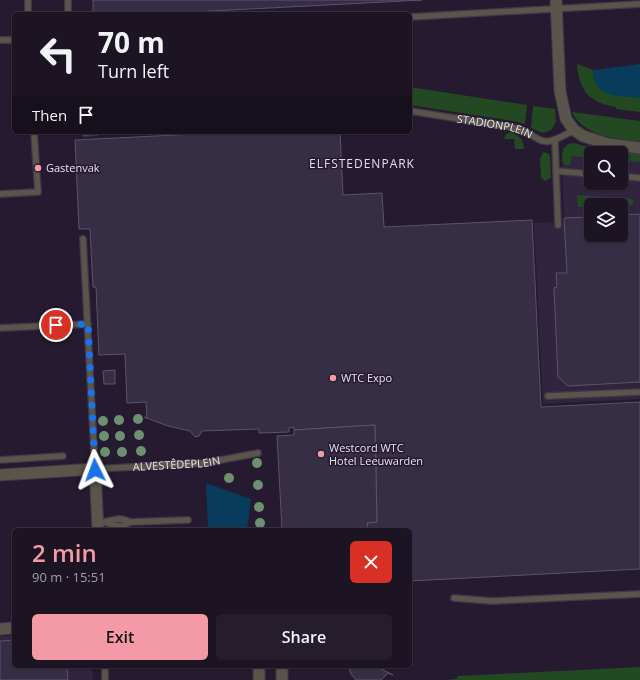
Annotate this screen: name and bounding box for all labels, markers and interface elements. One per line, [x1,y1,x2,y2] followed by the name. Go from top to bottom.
[98,23,165,61] text: 70 m
[32,28,84,80] icon: left
[98,59,169,83] text: Turn left
[75,104,97,126] icon: arrive
[32,105,67,125] text: Then
[456,111,535,141] street label: STADIONPLEIN
[584,146,628,242] map controls
[584,146,628,190] button: search
[309,155,415,172] district label: ELFSTEDENPARK
[46,160,100,175] place label: Gastenvak
[33,163,43,173] marker: Gastenvak
[584,198,628,242] button: layers
[39,308,73,342] pin
[45,314,67,336] icon: arrive
[341,370,393,385] place label: WTC Expo
[328,373,338,383] marker: WTC Expo
[329,440,423,468] place label: Westcord WTC Hotel Leeuwarden
[74,449,116,491] position arrow
[316,449,326,459] marker: Westcord WTC Hotel Leeuwarden
[132,452,221,474] street label: ALVESTÊDEPLEIN
[32,536,97,569] text: 2 min
[350,541,392,583] button: close
[32,568,106,586] text: 90 m · 15:51
[32,614,208,660] button: Exit
[216,614,392,660] button: Share

